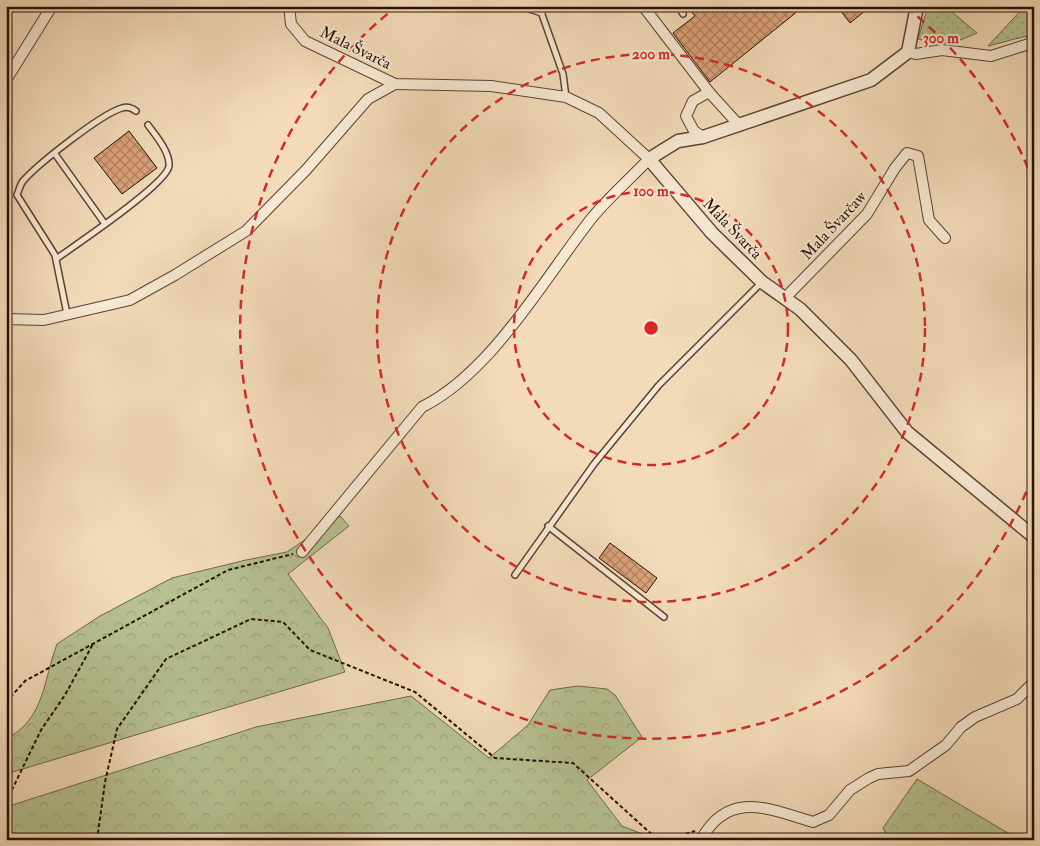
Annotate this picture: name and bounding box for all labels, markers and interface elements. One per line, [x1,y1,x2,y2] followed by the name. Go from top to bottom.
[317,21,395,74] street label: Mala Švarča
[923,29,959,48] text: 300 m
[632,45,670,64] text: 200 m
[633,182,669,201] text: 100 m
[796,186,871,264] street label: Mala Švarčaw
[698,193,767,264] street label: Mala Švarča
[642,319,660,337] centre of rings

